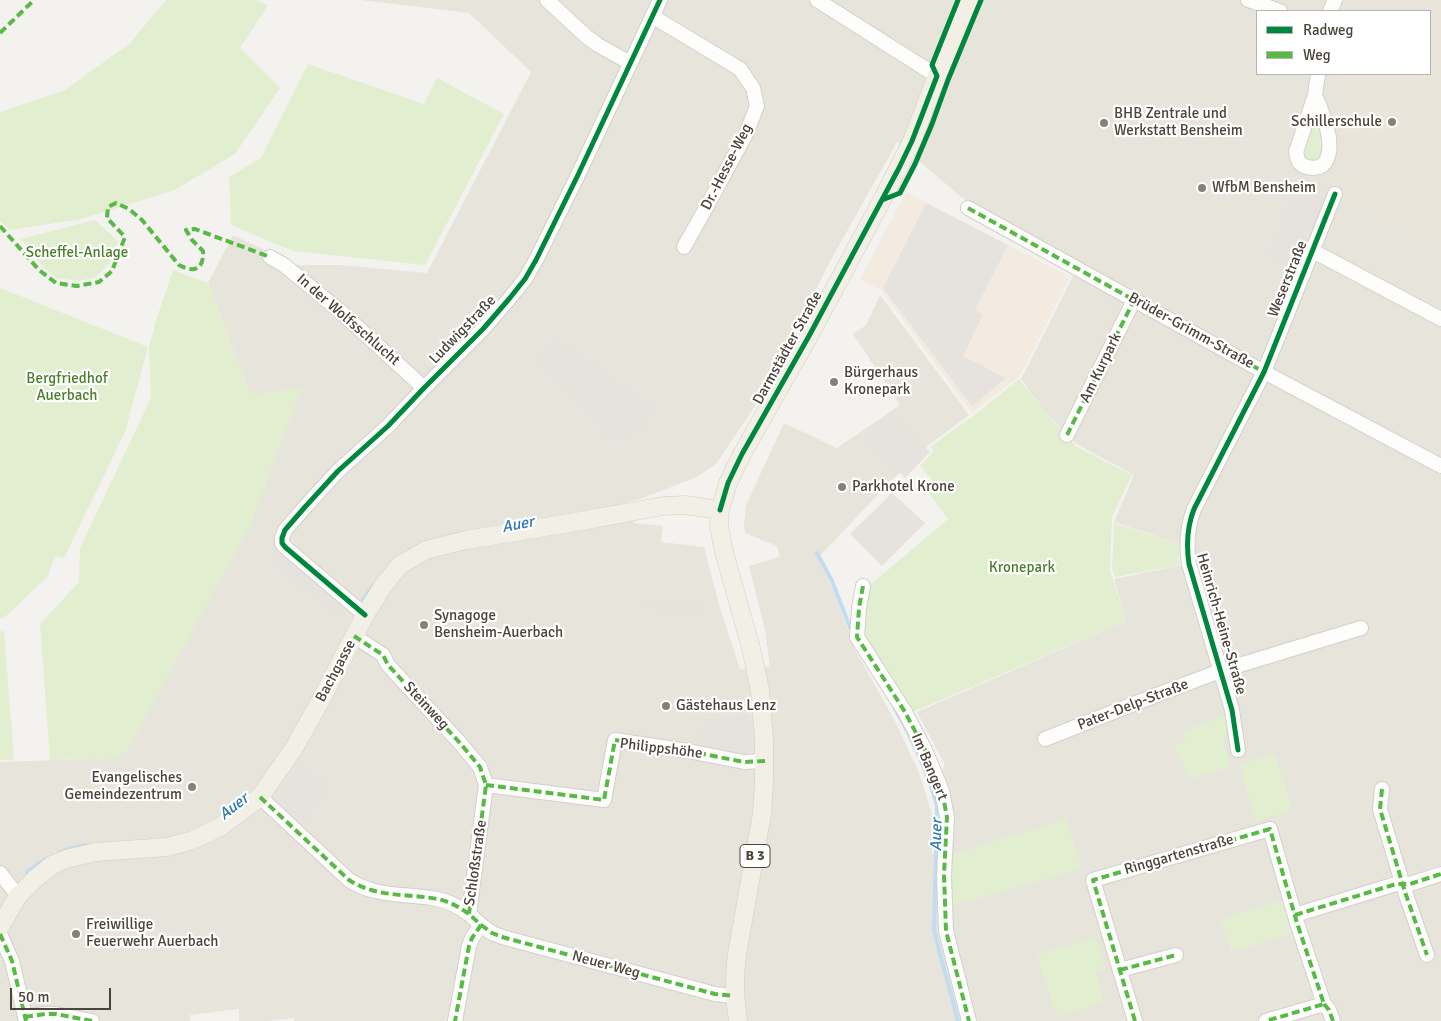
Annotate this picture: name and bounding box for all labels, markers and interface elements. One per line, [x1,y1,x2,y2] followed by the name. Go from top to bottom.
[1256,10,1431,75] legend
[1303,21,1353,39] text: Radweg
[1303,46,1331,64] text: Weg
[1114,105,1243,140] place label: BHB Zentrale und Werkstatt Bensheim
[1291,113,1382,131] place label: Schillerschule
[1386,116,1398,128] marker: Schillerschule
[1098,117,1110,129] marker: BHB Zentrale und Werkstatt Bensheim
[698,121,756,213] street label: Dr.-Hesse-Weg
[1212,179,1316,197] place label: WfbM Bensheim
[1196,182,1208,194] marker: WfbM Bensheim
[1264,238,1312,320] street label: Weserstraße
[26,244,128,262] park label: Scheffel-Anlage
[293,270,403,370] street label: In der Wolfsschlucht
[749,288,827,408] street label: Darmstädter Straße
[1125,289,1257,373] street label: Brüder-Grimm-Straße
[426,292,500,368] street label: Ludwigstraße
[1076,330,1126,406] street label: Am Kurpark
[844,364,918,399] place label: Bürgerhaus Kronepark
[26,370,108,405] park label: Bergfriedhof Auerbach
[828,376,840,388] marker: Bürgerhaus Kronepark
[852,478,955,496] place label: Parkhotel Krone
[836,481,848,493] marker: Parkhotel Krone
[500,513,536,537] water label: Auer
[1192,551,1250,697] street label: Heinrich-Heine-Straße
[989,559,1055,577] park label: Kronepark
[434,607,563,642] place label: Synagoge Bensheim-Auerbach
[418,619,430,631] marker: Synagoge Bensheim-Auerbach
[312,637,360,705] street label: Bachgasse
[1075,676,1191,734] street label: Pater-Delp-Straße
[399,678,453,734] street label: Steinweg
[676,697,776,715] place label: Gästehaus Lenz
[660,700,672,712] marker: Gästehaus Lenz
[907,731,951,803] street label: Im Bangert
[619,735,703,763] street label: Philippshöhe
[65,769,182,804] place label: Evangelisches Gemeindezentrum
[186,781,198,793] marker: Evangelisches Gemeindezentrum
[215,790,253,824] water label: Auer
[461,819,491,907] street label: Schloßstraße
[927,819,947,851] water label: Auer
[1122,831,1236,879] street label: Ringgartenstraße
[740,844,770,868] road number: B 3
[86,916,218,951] place label: Freiwillige Feuerwehr Auerbach
[70,928,82,940] marker: Freiwillige Feuerwehr Auerbach
[570,947,642,983] street label: Neuer Weg
[12,978,114,1010] scale bar
[18,988,49,1006] text: 50 m

